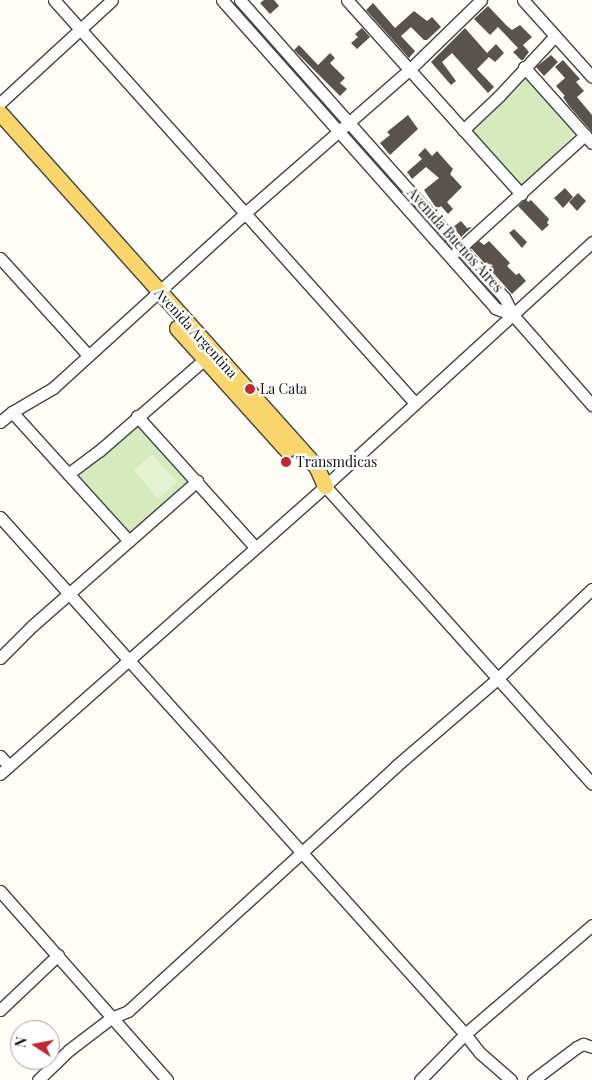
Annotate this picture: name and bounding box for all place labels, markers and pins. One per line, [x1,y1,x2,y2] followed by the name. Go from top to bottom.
[260,381,307,397] place label: La Cata
[244,383,256,395] marker: La Cata
[296,454,377,470] place label: Transmdicas
[280,456,292,468] marker: Transmdicas

